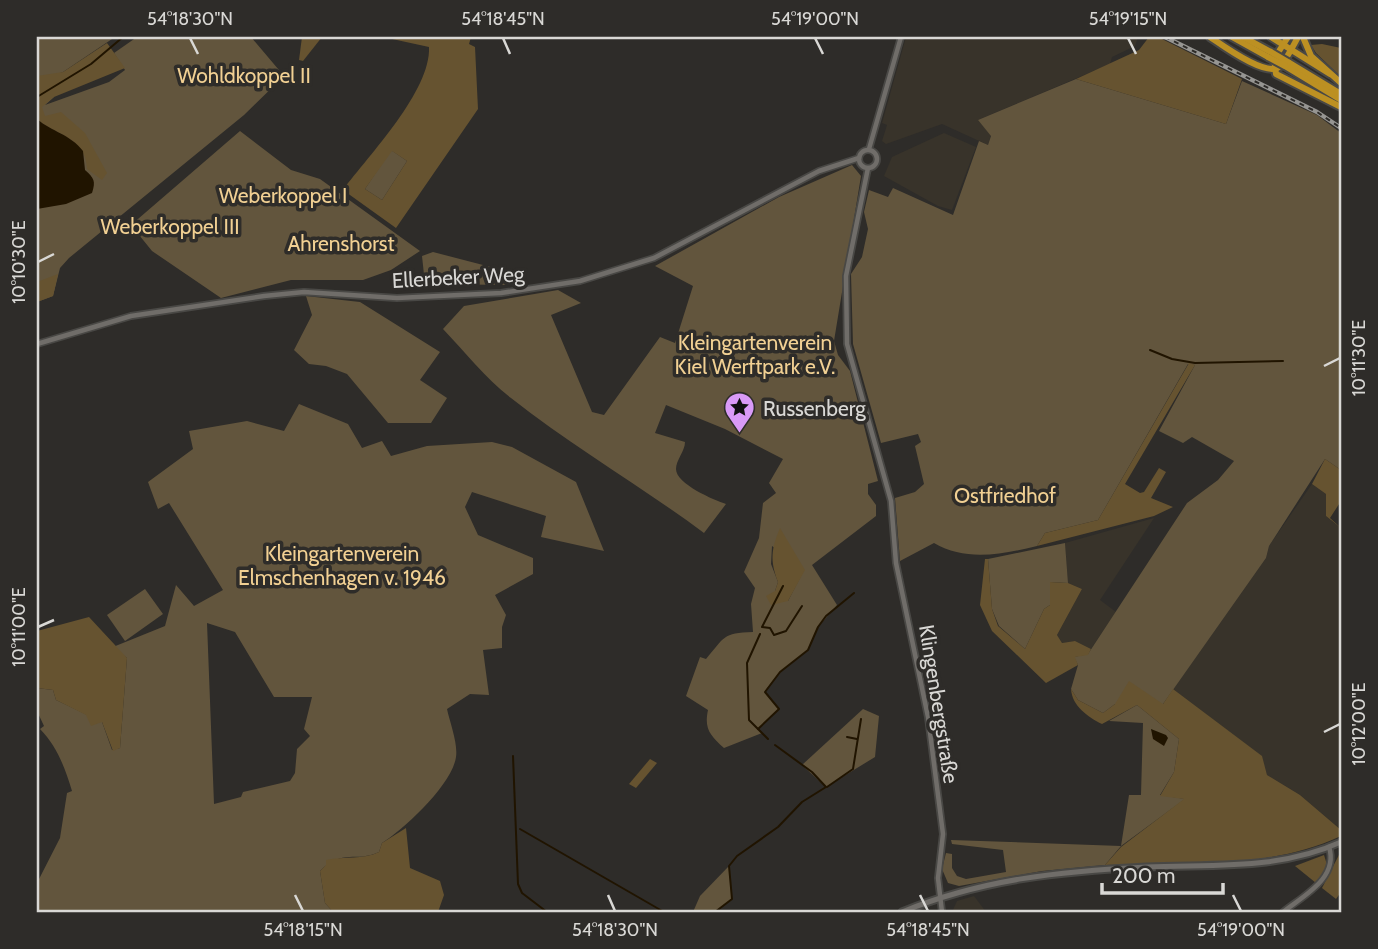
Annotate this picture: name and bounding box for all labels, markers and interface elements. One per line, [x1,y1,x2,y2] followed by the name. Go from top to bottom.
[147,8,233,30] text: 54°18'30"N
[461,8,545,30] text: 54°18'45"N
[771,8,859,30] text: 54°19'00"N
[1089,8,1167,30] text: 54°19'15"N
[177,63,311,88] park label: Wohldkoppel II
[219,183,347,208] park label: Weberkoppel I
[100,214,240,239] park label: Weberkoppel III
[8,220,30,304] text: 10°10'30"E
[287,231,395,256] park label: Ahrenshorst
[391,261,525,293] street label: Ellerbeker Weg
[1348,320,1370,396] text: 10°11'30"E
[675,330,835,379] park label: Kleingartenverein Kiel Werftpark e.V.
[723,391,757,435] place icon: Russenberg
[763,396,866,421] place label: Russenberg
[954,483,1056,508] park label: Ostfriedhof
[238,541,446,590] park label: Kleingartenverein Elmschenhagen v. 1946
[8,587,30,667] text: 10°11'00"E
[914,623,964,785] street label: Klingenbergstraße
[1348,682,1370,765] text: 10°12'00"E
[1102,851,1222,895] scale bar
[1112,863,1175,888] text: 200 m
[263,919,343,941] text: 54°18'15"N
[572,919,658,941] text: 54°18'30"N
[886,919,970,941] text: 54°18'45"N
[1197,919,1285,941] text: 54°19'00"N

